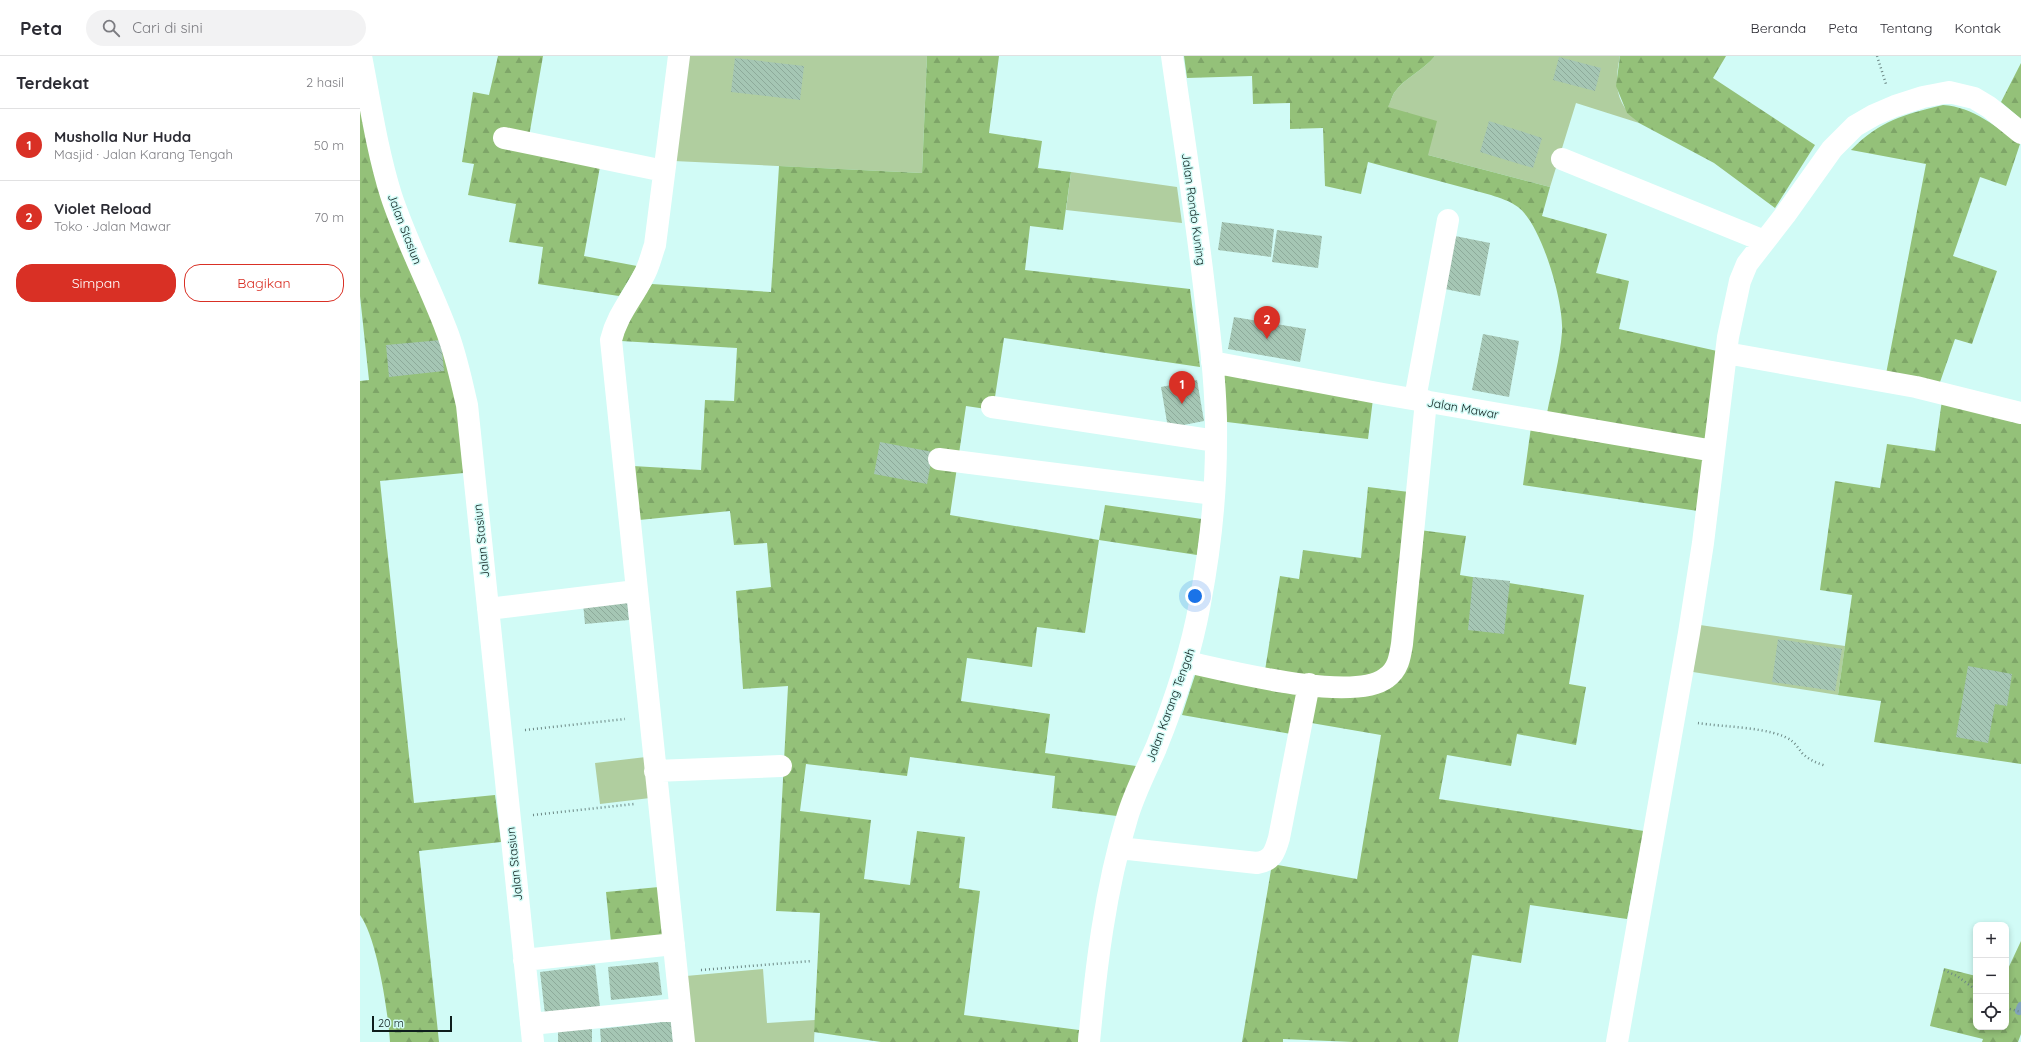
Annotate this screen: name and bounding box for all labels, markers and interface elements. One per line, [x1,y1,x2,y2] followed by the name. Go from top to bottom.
[86,10,366,46] search box
[20,16,62,40] text: Peta
[100,17,122,39] icon: search
[132,18,203,37] text: Cari di sini
[1751,19,1806,37] text: Beranda
[1828,19,1858,37] text: Peta
[1880,19,1933,37] text: Tentang
[1955,19,2001,37] text: Kontak
[16,72,90,93] text: Terdekat
[306,74,344,90] text: 2 hasil
[54,127,191,146] text: Musholla Nur Huda
[26,137,32,153] text: 1
[314,137,344,153] text: 50 m
[54,146,233,162] text: Masjid · Jalan Karang Tengah
[1179,152,1209,266] street label: Jalan Rondo Kuning
[385,192,425,266] street label: Jalan Stasiun
[54,199,151,218] text: Violet Reload
[25,209,33,225] text: 2
[314,209,344,225] text: 70 m
[54,218,171,234] text: Toko · Jalan Mawar
[16,264,176,302] button: Simpan
[184,264,344,302] button: Bagikan
[1254,306,1280,339] pin: 2
[1169,371,1195,404] pin: 1
[1426,394,1500,422] street label: Jalan Mawar
[470,503,492,579] street label: Jalan Stasiun
[1185,586,1205,606] your location
[1142,646,1198,764] street label: Jalan Karang Tengah
[503,826,525,902] street label: Jalan Stasiun
[1973,922,2009,1030] map controls
[1973,922,2009,958] button: +
[1973,958,2009,994] button: −
[1973,994,2009,1030] button: locate
[372,1014,452,1033] scale bar
[378,1016,404,1030] text: 20 m

